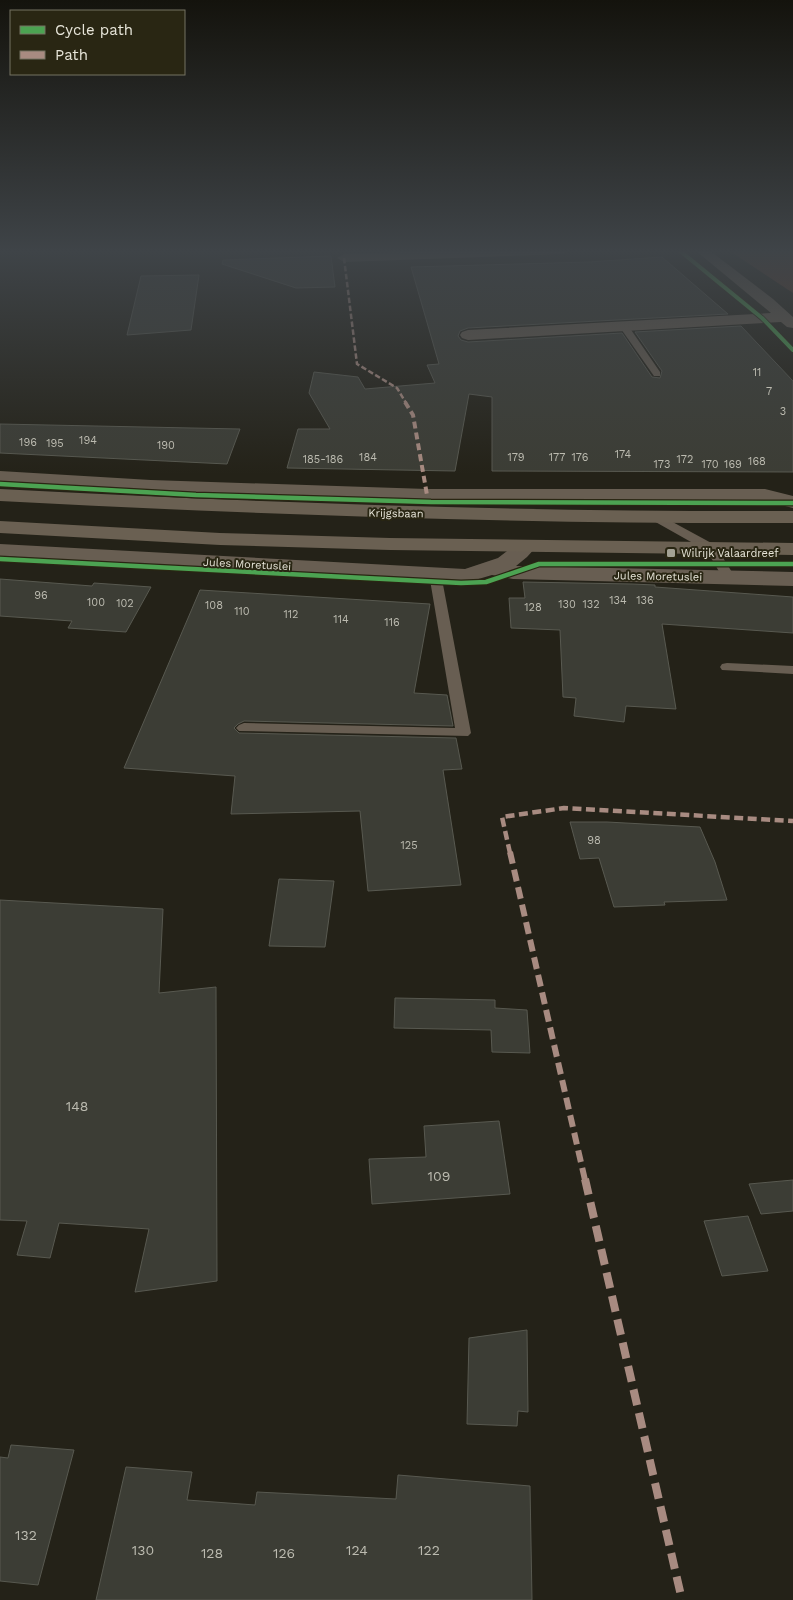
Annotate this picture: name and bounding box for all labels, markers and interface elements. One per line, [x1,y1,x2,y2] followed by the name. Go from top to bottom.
[10,10,185,75] legend
[55,21,133,39] text: Cycle path
[55,46,88,64] text: Path
[753,366,761,379] house number: 11
[766,385,772,398] house number: 7
[780,405,786,418] house number: 3
[79,434,97,447] house number: 194
[19,436,37,449] house number: 196
[46,437,64,450] house number: 195
[157,439,175,452] house number: 190
[615,448,631,461] house number: 174
[359,451,377,464] house number: 184
[507,451,525,464] house number: 179
[549,451,565,464] house number: 177
[572,451,589,464] house number: 176
[303,453,343,466] house number: 185-186
[677,453,693,466] house number: 172
[748,455,766,468] house number: 168
[654,458,670,471] house number: 173
[701,458,719,471] house number: 170
[724,458,742,471] house number: 169
[368,507,424,520] street label: Krijgsbaan
[665,547,677,559] marker: Wilrijk Valaardreef
[681,547,779,560] place label: Wilrijk Valaardreef
[202,556,292,573] street label: Jules Moretuslei
[614,569,702,584] street label: Jules Moretuslei
[34,589,48,602] house number: 96
[609,594,627,607] house number: 134
[636,594,654,607] house number: 136
[87,596,105,609] house number: 100
[116,597,134,610] house number: 102
[558,598,576,611] house number: 130
[582,598,600,611] house number: 132
[205,599,223,612] house number: 108
[524,601,542,614] house number: 128
[234,605,250,618] house number: 110
[284,608,299,621] house number: 112
[333,613,349,626] house number: 114
[384,616,400,629] house number: 116
[587,834,601,847] house number: 98
[400,839,418,852] house number: 125
[66,1098,88,1114] house number: 148
[428,1168,450,1184] house number: 109
[15,1527,37,1543] house number: 132
[132,1542,154,1558] house number: 130
[346,1542,368,1558] house number: 124
[418,1542,440,1558] house number: 122
[201,1545,223,1561] house number: 128
[273,1545,295,1561] house number: 126

